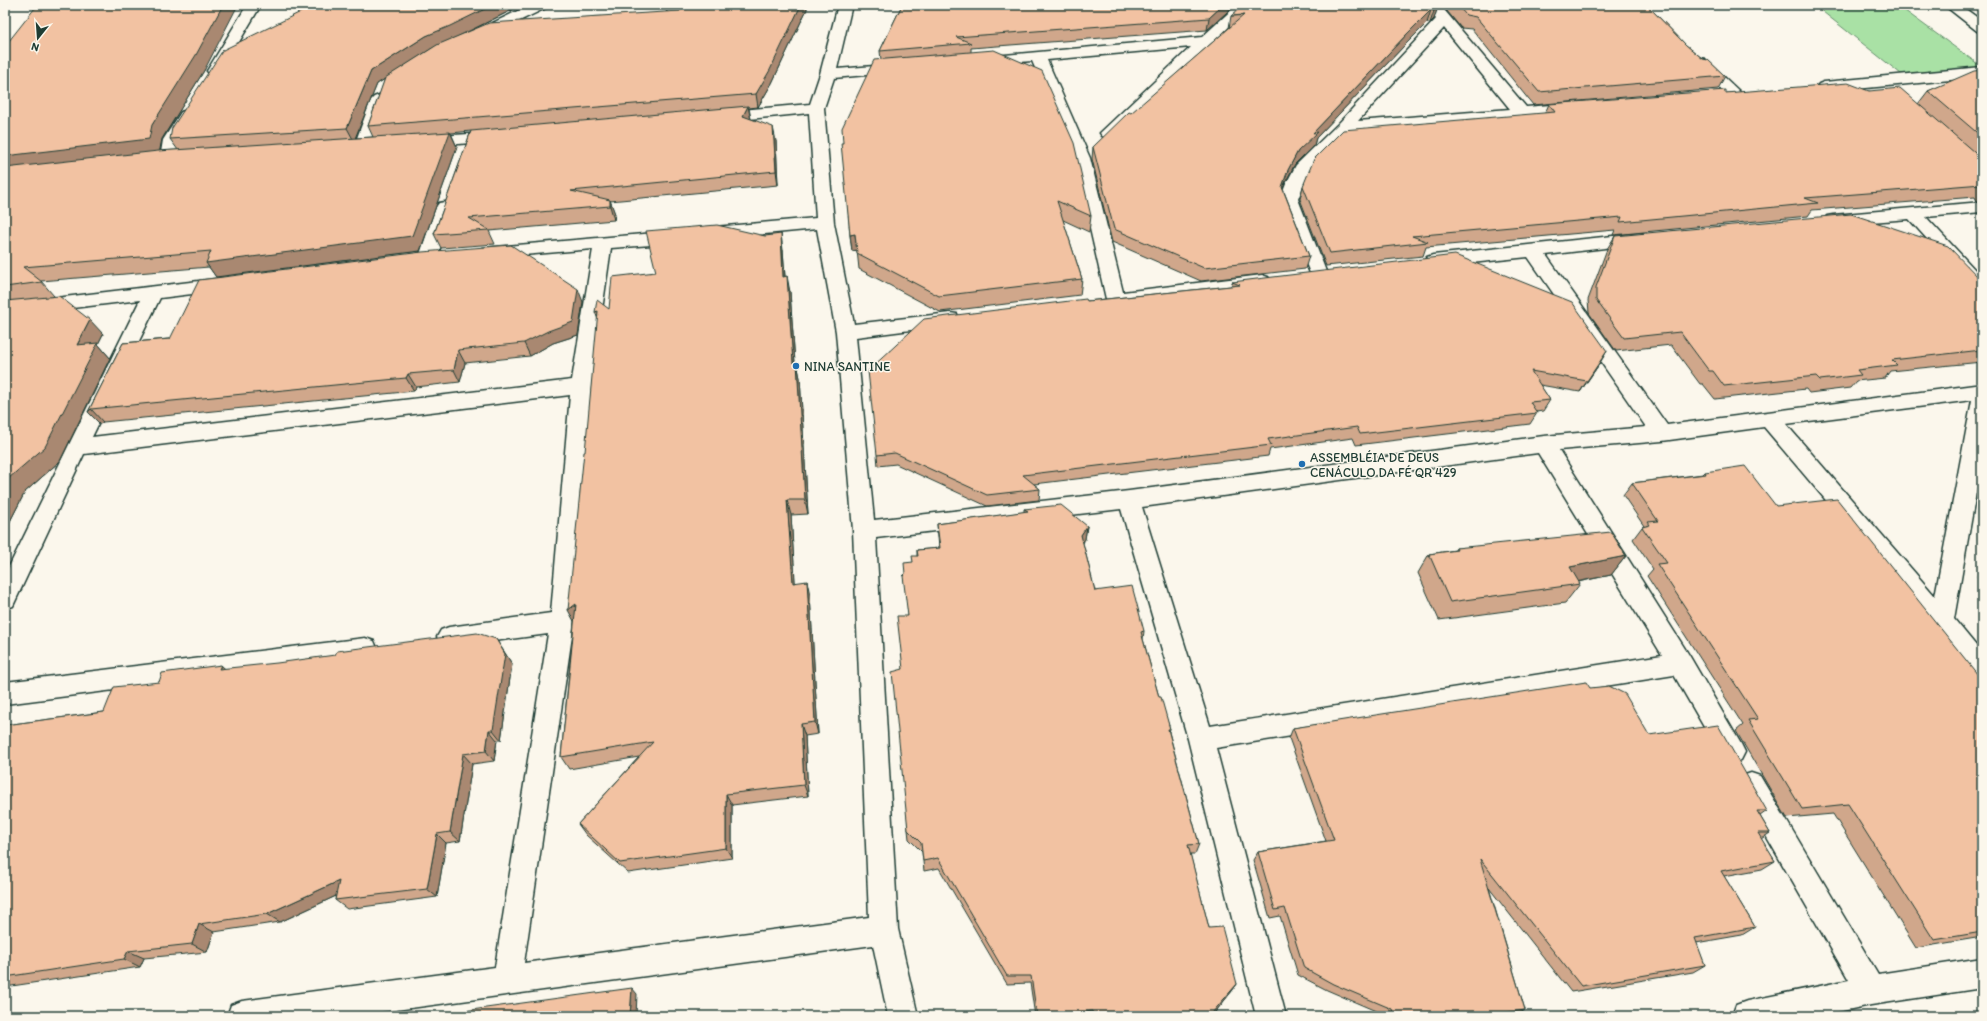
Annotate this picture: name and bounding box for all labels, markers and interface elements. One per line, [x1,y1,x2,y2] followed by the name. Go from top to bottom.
[18,18,58,58] north arrow
[30,40,41,54] text: N
[804,359,890,374] place label: NINA SANTINE
[791,361,801,371] marker: NINA SANTINE
[1310,450,1457,480] place label: ASSEMBLÉIA DE DEUS CENÁCULO DA FÉ QR 429
[1297,459,1307,469] marker: ASSEMBLÉIA DE DEUS CENÁCULO DA FÉ QR 429

